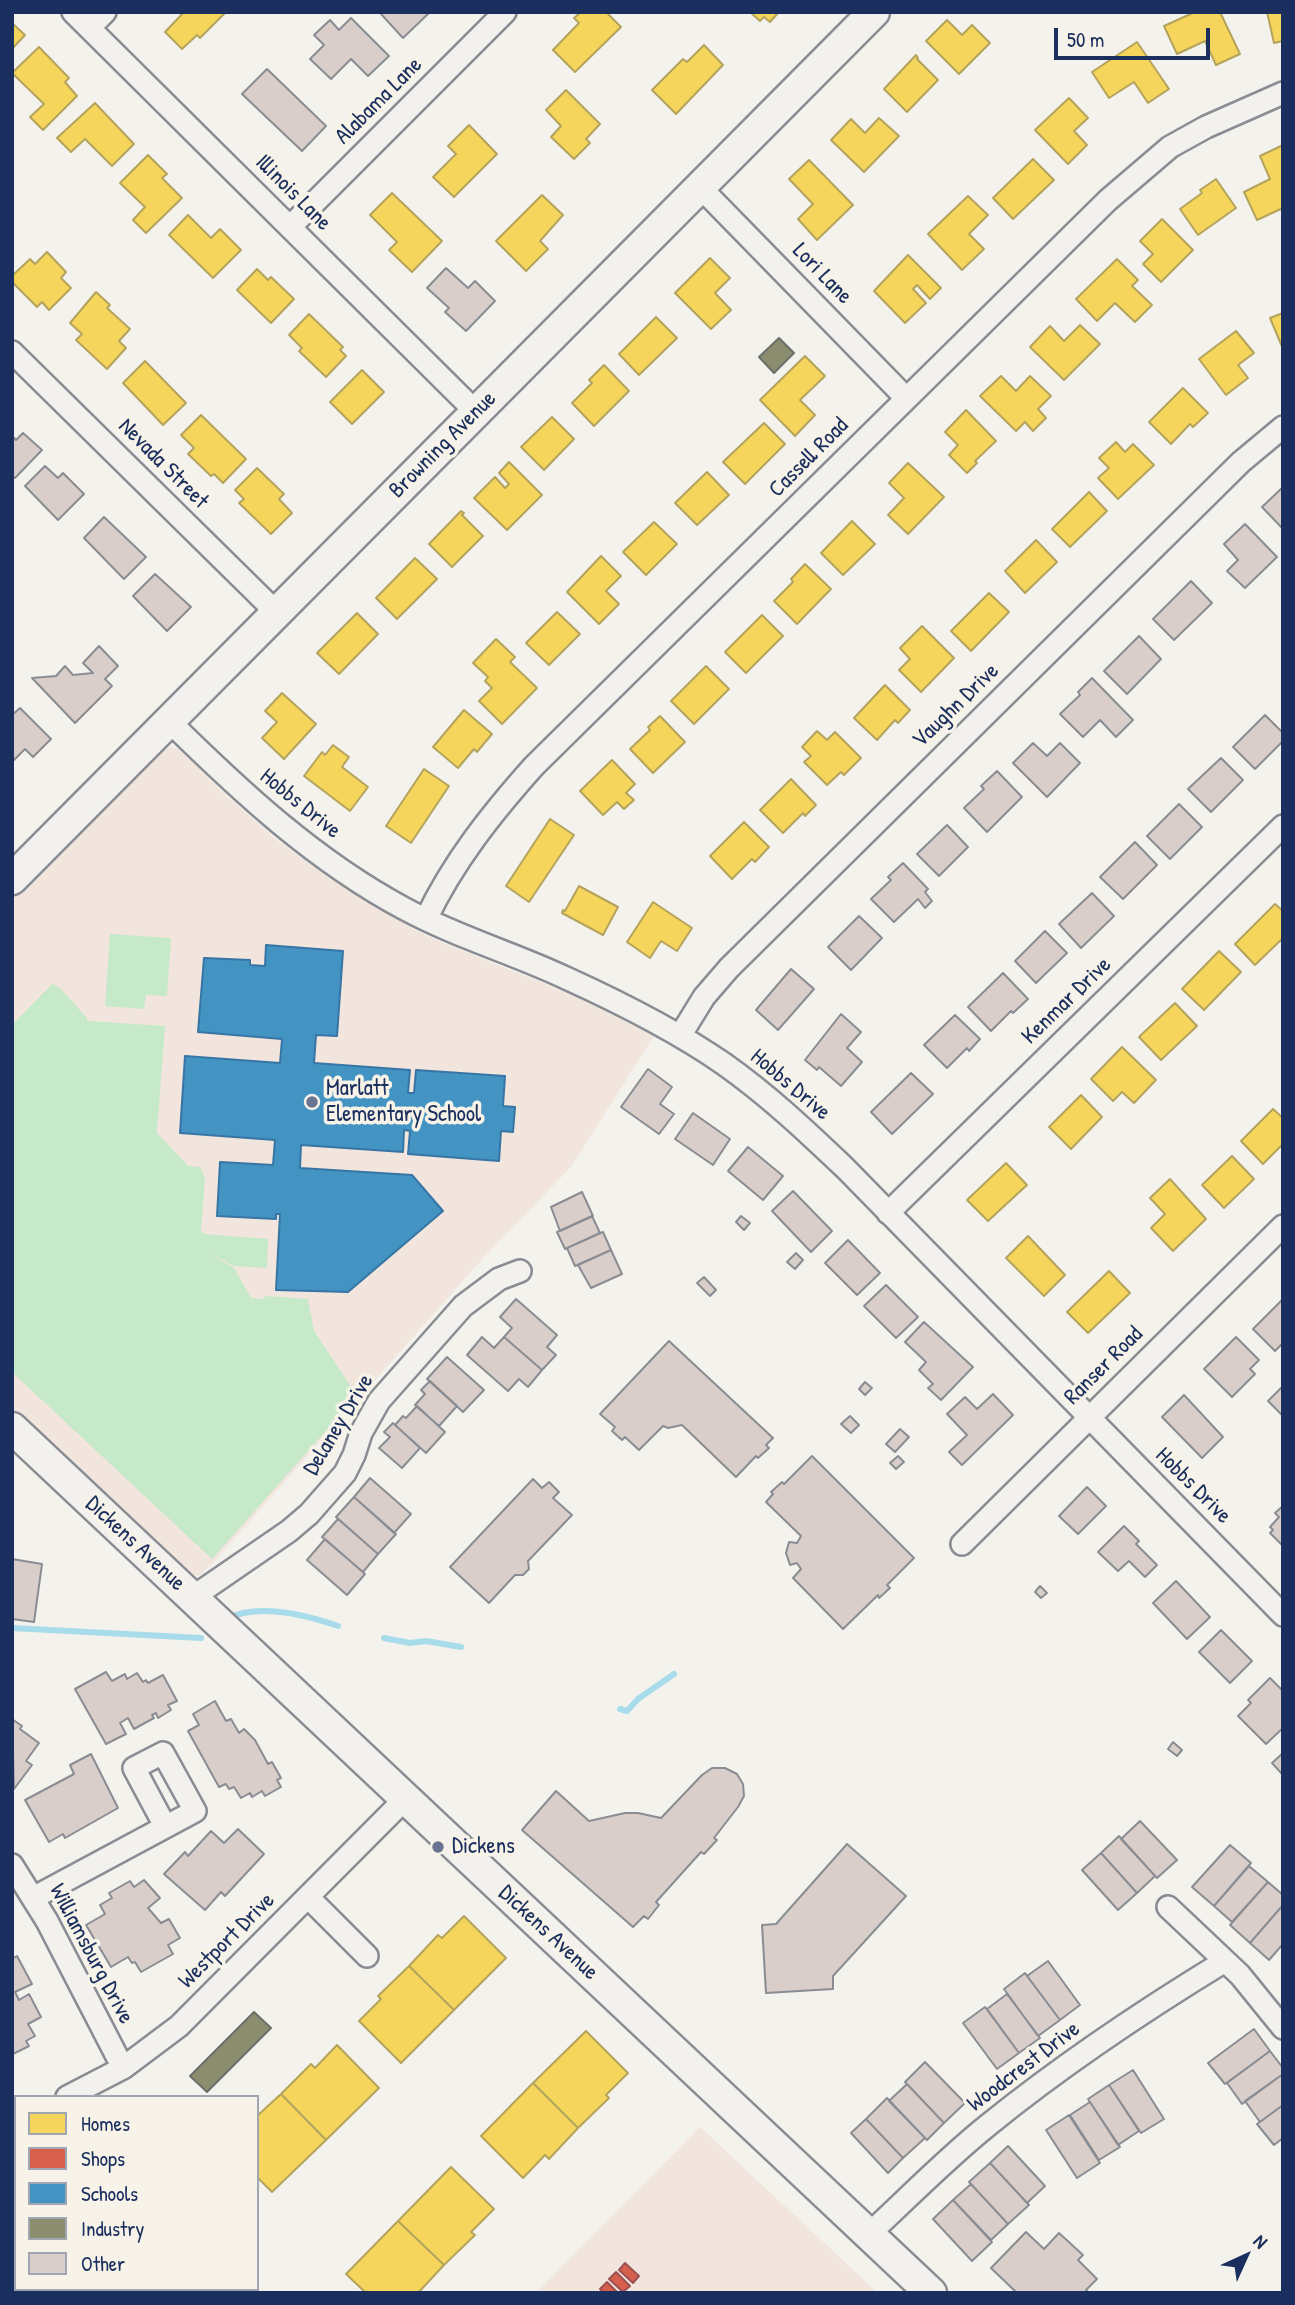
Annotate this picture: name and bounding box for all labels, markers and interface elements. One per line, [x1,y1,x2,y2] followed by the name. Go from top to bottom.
[1057,14,1213,58] scale bar
[1067,25,1104,54] text: 50 m
[330,52,428,150] street label: Alabama Lane
[249,149,337,237] street label: Illinois Lane
[786,238,858,310] street label: Lori Lane
[384,386,502,504] street label: Browning Avenue
[763,412,855,504] street label: Cassell Road
[112,413,214,515] street label: Nevada Street
[907,658,1005,754] street label: Vaughn Drive
[254,763,346,845] street label: Hobbs Drive
[1017,952,1117,1050] street label: Kenmar Drive
[744,1043,836,1127] street label: Hobbs Drive
[326,1075,481,1129] place label: Marlatt Elementary School
[304,1094,320,1110] marker: Marlatt Elementary School
[1059,1321,1149,1411] street label: Ranser Road
[298,1369,380,1481] street label: Delaney Drive
[1149,1442,1237,1530] street label: Hobbs Drive
[79,1491,191,1597] street label: Dickens Avenue
[452,1833,515,1861] place label: Dickens
[430,1839,446,1855] marker: Dickens
[43,1879,139,2029] street label: Williamsburg Drive
[492,1880,604,1986] street label: Dickens Avenue
[173,1887,281,1995] street label: Westport Drive
[962,2016,1086,2118] street label: Woodcrest Drive
[14,2095,259,2291] legend
[81,2109,130,2138] text: Homes
[81,2144,125,2173] text: Shops
[81,2179,138,2208] text: Schools
[81,2214,144,2243] text: Industry
[1211,2221,1281,2291] north arrow
[1248,2228,1274,2254] text: N
[81,2249,125,2278] text: Other

